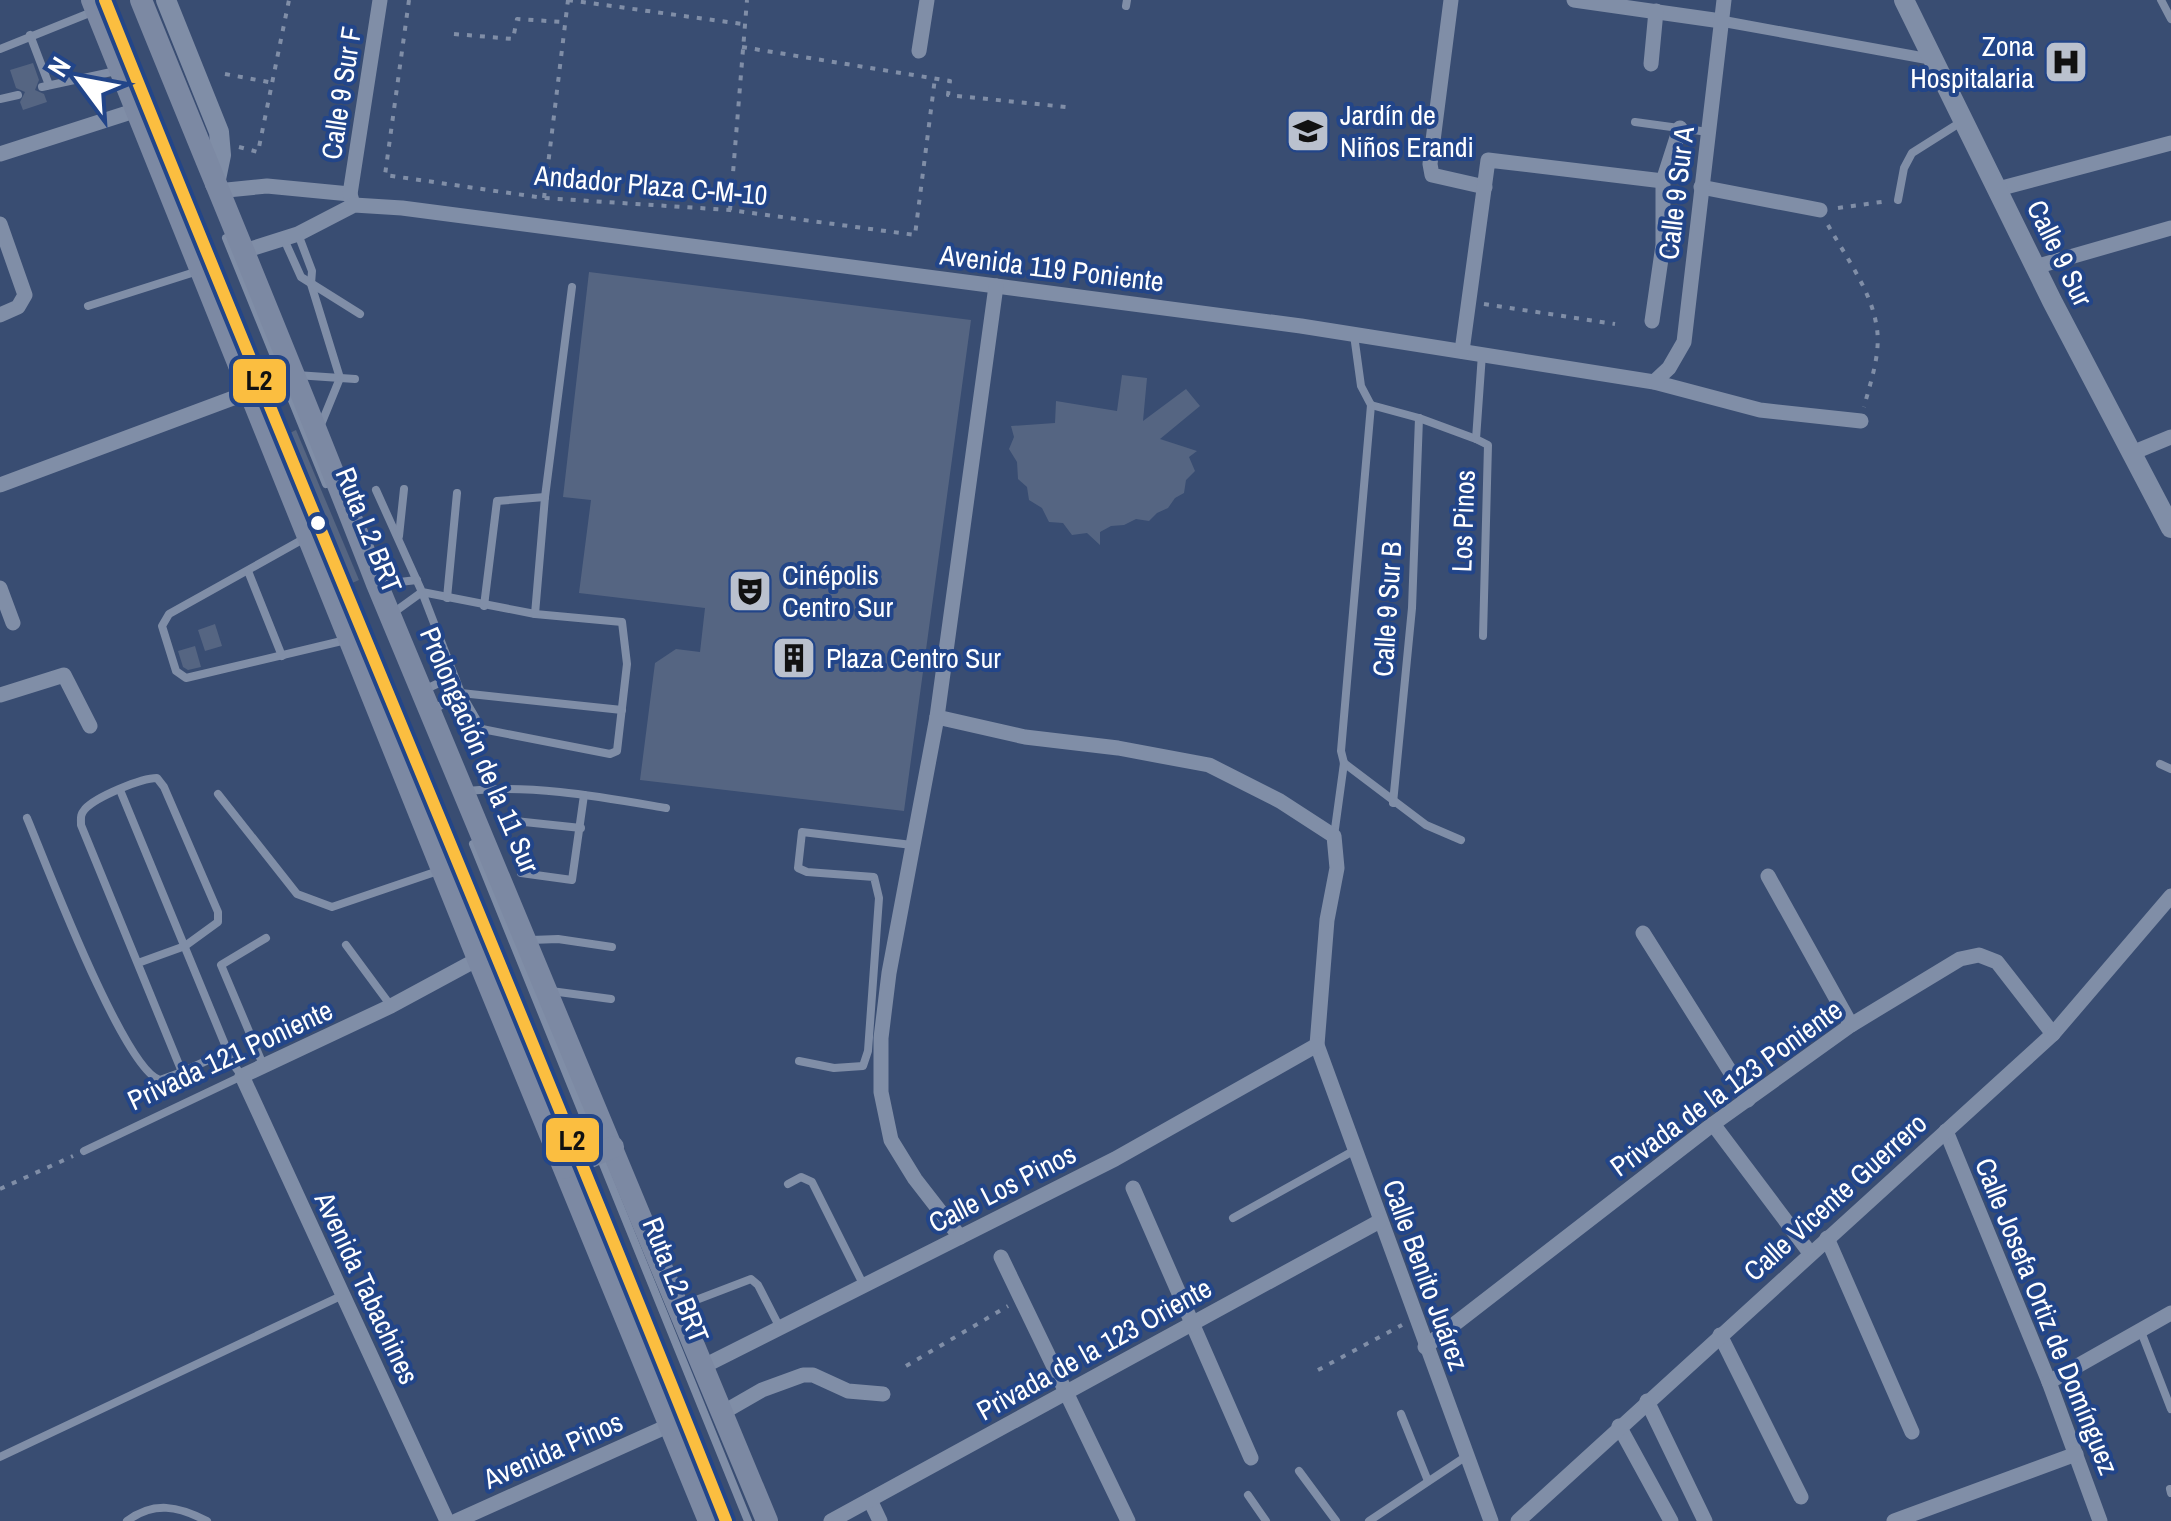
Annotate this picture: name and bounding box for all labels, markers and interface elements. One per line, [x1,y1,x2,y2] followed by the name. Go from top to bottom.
[312,24,370,162] street label: Calle 9 Sur F
[1910,27,2034,97] place label: Zona Hospitalaria
[30,30,130,130] north arrow
[2043,39,2089,85] hospital icon: Zona Hospitalaria
[38,50,79,84] text: N
[1340,96,1474,166] place label: Jardín de Niños Erandi
[1285,108,1331,154] school or university icon: Jardín de Niños Erandi
[1649,124,1703,262] street label: Calle 9 Sur A
[532,156,769,214] street label: Andador Plaza C-M-10
[2018,194,2102,313] street label: Calle 9 Sur
[937,235,1166,301] street label: Avenida 119 Poniente
[231,357,288,405] line badge: L2
[246,361,272,399] text: L2
[327,462,411,598] street label: Ruta L2 BRT
[1442,469,1484,573] street label: Los Pinos
[308,513,328,533] unlabelled marker
[1363,540,1411,678] street label: Calle 9 Sur B
[782,556,893,626] place label: Cinépolis Centro Sur
[727,568,773,614] theatre icon: Cinépolis Centro Sur
[411,621,549,879] street label: Prolongación de la 11 Sur
[771,635,817,681] building icon: Plaza Centro Sur
[826,639,1001,677] place label: Plaza Centro Sur
[121,991,339,1119] street label: Privada 121 Poniente
[1602,991,1850,1185] street label: Privada de la 123 Poniente
[1735,1104,1935,1290] street label: Calle Vicente Guerrero
[544,1116,601,1164] line badge: L2
[559,1121,585,1159] text: L2
[922,1135,1082,1241] street label: Calle Los Pinos
[1966,1152,2128,1480] street label: Calle Josefa Ortiz de Domínguez
[1374,1174,1478,1376] street label: Calle Benito Juárez
[305,1185,428,1390] street label: Avenida Tabachines
[634,1212,718,1348] street label: Ruta L2 BRT
[970,1269,1218,1429] street label: Privada de la 123 Oriente
[476,1402,629,1498] street label: Avenida Pinos

